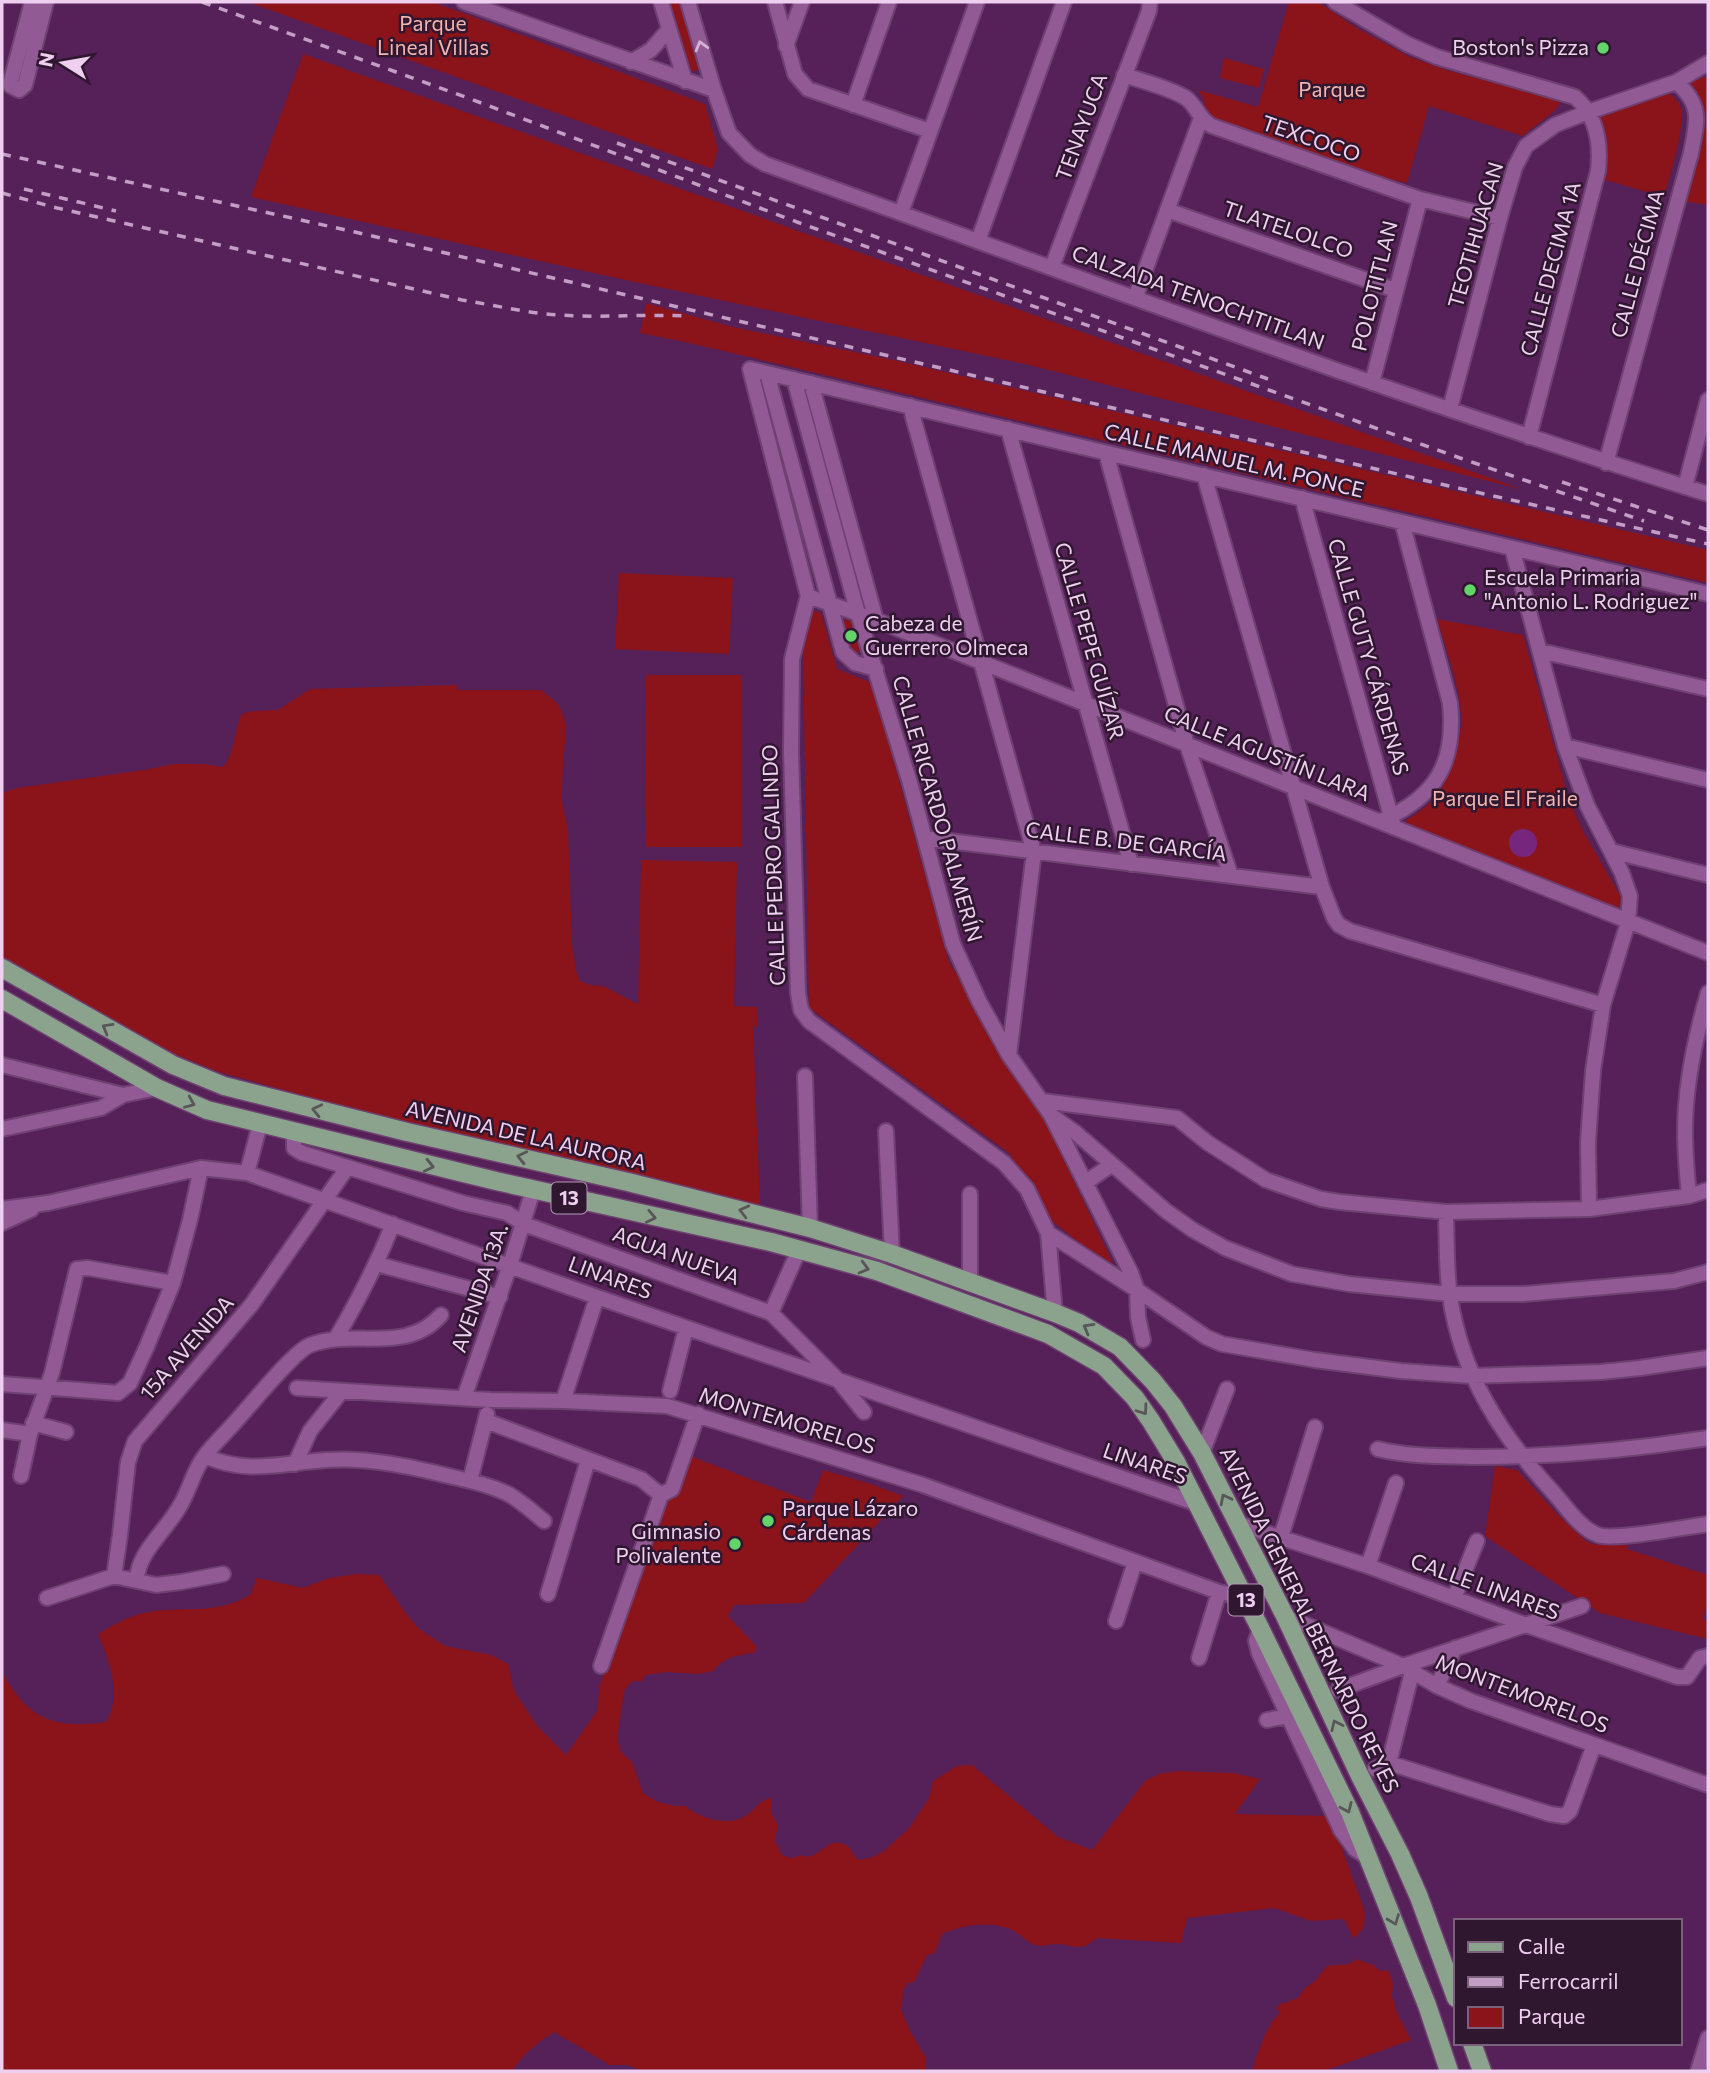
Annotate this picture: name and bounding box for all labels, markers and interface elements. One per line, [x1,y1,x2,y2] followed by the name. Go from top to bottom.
[377,10,489,59] park label: Parque Lineal Villas
[28,28,98,98] north arrow
[1452,34,1589,59] place label: Boston's Pizza
[694,40,709,52] one-way arrow
[1595,40,1611,56] marker: Boston's Pizza
[33,50,58,69] text: N
[1050,69,1112,184] street label: TENAYUCA
[1298,76,1366,101] park label: Parque
[1259,109,1364,166] street label: TEXCOCO
[1442,159,1507,310] street label: TEOTIHUACAN
[1514,179,1585,359] street label: CALLE DECIMA 1A
[1605,187,1668,340] street label: CALLE DÉCIMA
[1220,195,1357,263] street label: TLATELOLCO
[1345,218,1402,353] street label: POLOTITLAN
[1069,239,1328,354] street label: CALZADA TENOCHTITLAN
[1102,417,1367,502] street label: CALLE MANUEL M. PONCE
[1324,535,1415,778] street label: CALLE GUTY CÁRDENAS
[1050,539,1131,742] street label: CALLE PEPE GUÍZAR
[1484,564,1697,613] place label: Escuela Primaria "Antonio L. Rodriguez"
[1462,582,1478,598] marker: Escuela Primaria "Antonio L. Rodriguez"
[865,610,1029,659] place label: Cabeza de Guerrero Olmeca
[843,628,859,644] marker: Cabeza de Guerrero Olmeca
[888,673,988,945] street label: CALLE RICARDO PALMERÍN
[1161,700,1374,805] street label: CALLE AGUSTÍN LARA
[756,744,789,986] street label: CALLE PEDRO GALINDO
[1432,785,1578,810] park label: Parque El Fraile
[1024,816,1228,865] street label: CALLE B. DE GARCÍA
[102,1023,114,1036] one-way arrow
[183,1095,195,1109] one-way arrow
[404,1095,649,1174] street label: AVENIDA DE LA AURORA
[312,1103,324,1118] one-way arrow
[516,1151,528,1166] one-way arrow
[423,1157,435,1172] one-way arrow
[552,1182,586,1214] road number: 13
[738,1205,750,1219] one-way arrow
[645,1208,657,1223] one-way arrow
[445,1220,512,1355] street label: AVENIDA 13A.
[610,1220,744,1289] street label: AGUA NUEVA
[565,1250,656,1303] street label: LINARES
[858,1259,870,1274] one-way arrow
[134,1290,238,1404] street label: 15A AVENIDA
[1083,1323,1096,1336] one-way arrow
[696,1381,879,1458] street label: MONTEMORELOS
[1135,1402,1147,1415] one-way arrow
[1100,1437,1191,1489] street label: LINARES
[1215,1442,1405,1796] street label: AVENIDA GENERAL BERNARDO REYES
[1220,1493,1234,1506] one-way arrow
[782,1495,918,1544] place label: Parque Lázaro Cárdenas
[760,1513,776,1529] marker: Parque Lázaro Cárdenas
[615,1518,721,1567] place label: Gimnasio Polivalente
[727,1536,743,1552] marker: Gimnasio Polivalente
[1408,1547,1563,1624] street label: CALLE LINARES
[1228,1584,1264,1616] road number: 13
[1433,1648,1613,1737] street label: MONTEMORELOS
[1331,1720,1345,1732] one-way arrow
[1339,1801,1353,1813] one-way arrow
[1385,1913,1399,1925] one-way arrow
[1454,1919,1682,2045] legend
[1518,1933,1565,1958] text: Calle
[1518,1968,1619,1993] text: Ferrocarril
[1518,2003,1585,2028] text: Parque

